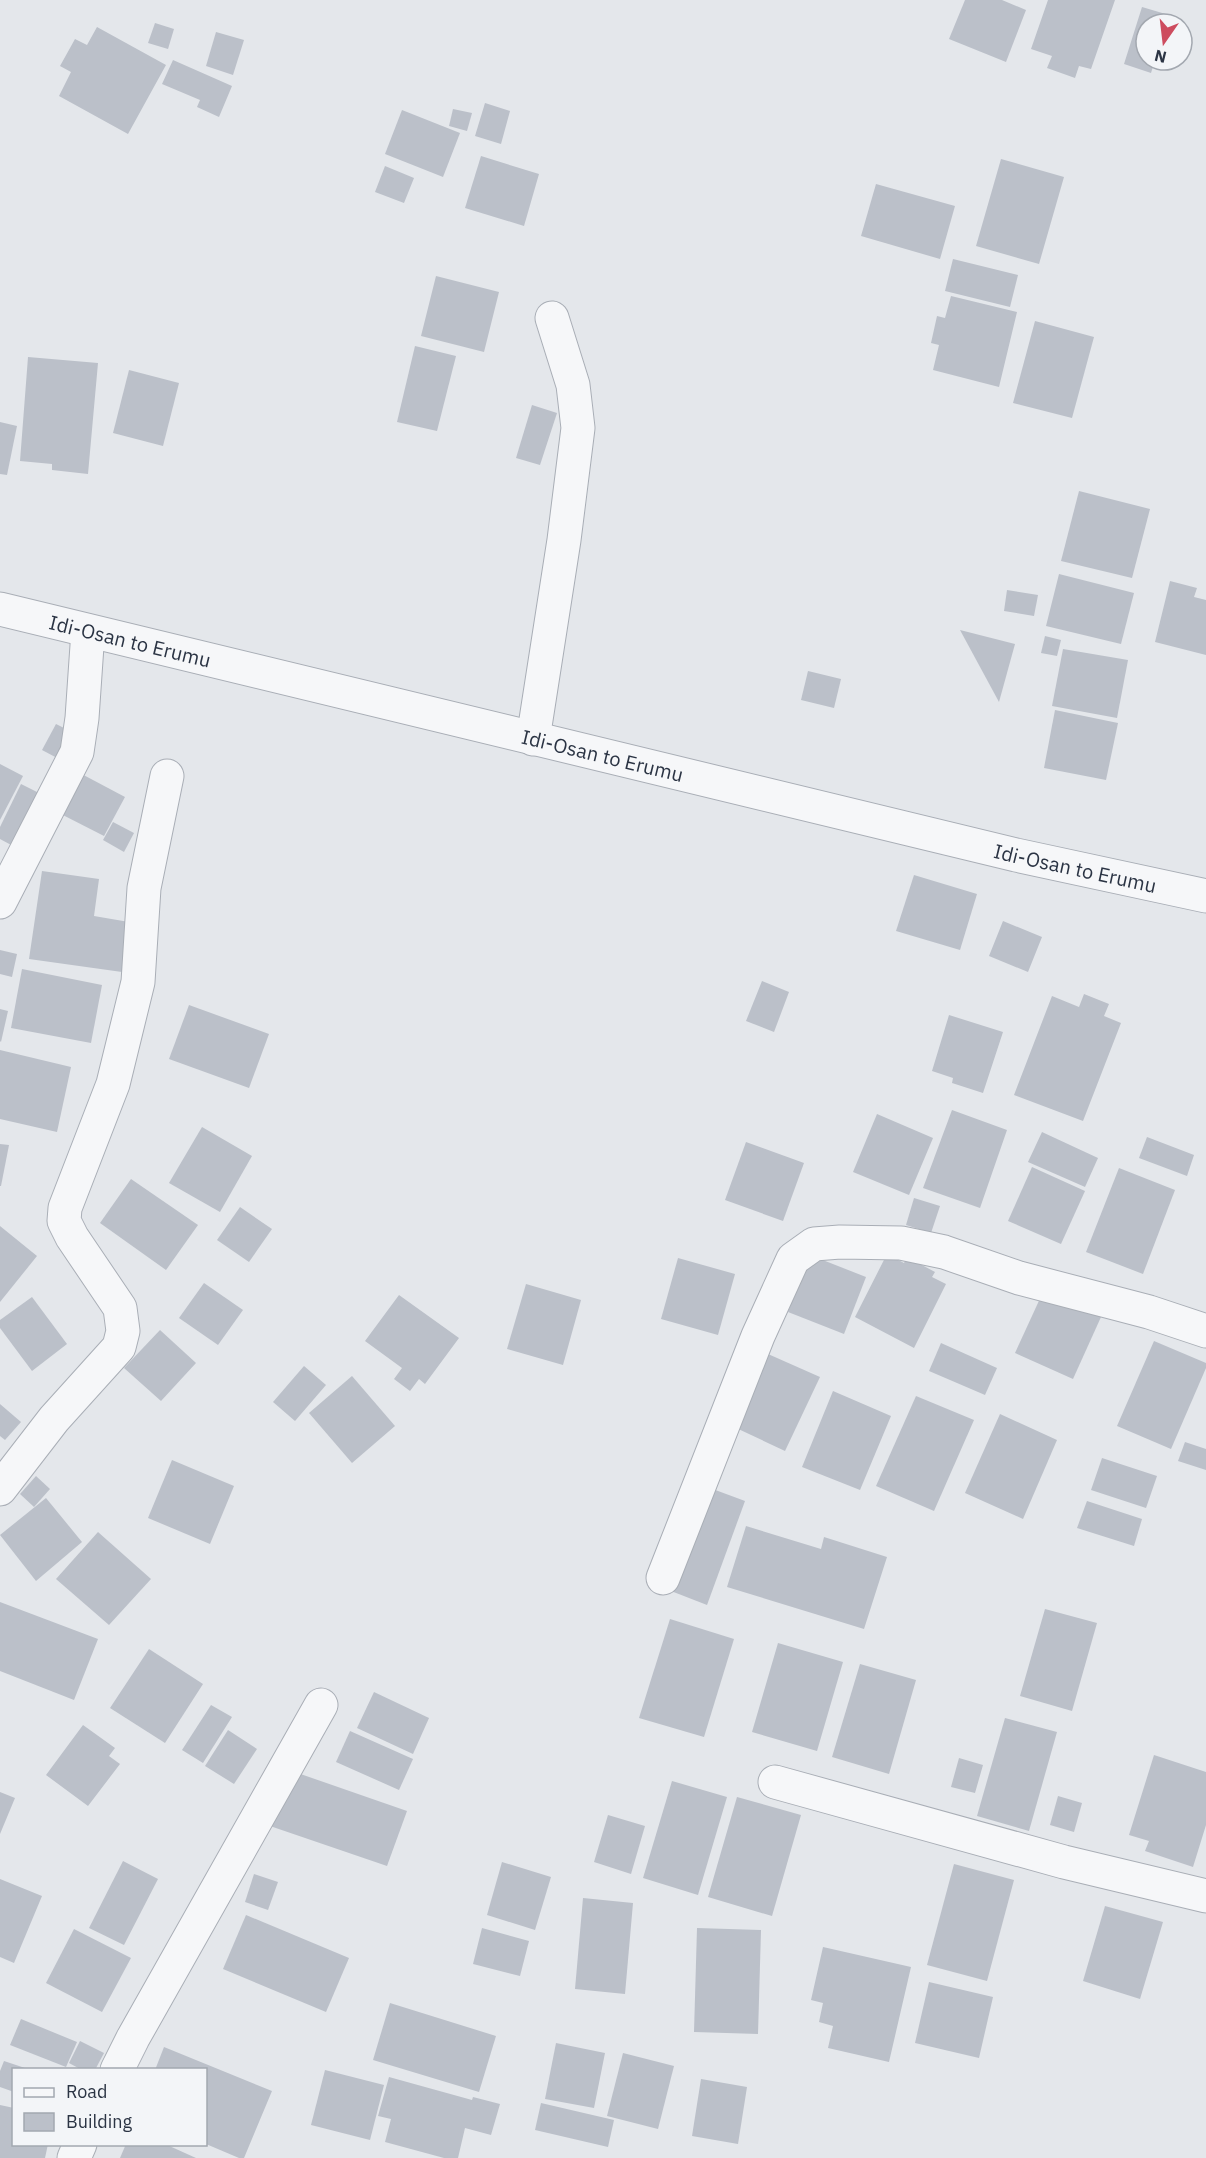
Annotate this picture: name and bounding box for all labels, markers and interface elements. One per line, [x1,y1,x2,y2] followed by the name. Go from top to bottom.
[1134,12,1194,72] north arrow
[1152,45,1168,68] text: N
[47,608,214,673] street label: Idi-Osan to Erumu
[519,722,686,788] street label: Idi-Osan to Erumu
[991,837,1159,898] street label: Idi-Osan to Erumu
[12,2068,207,2146] legend
[66,2080,107,2103] text: Road
[66,2110,133,2133] text: Building

